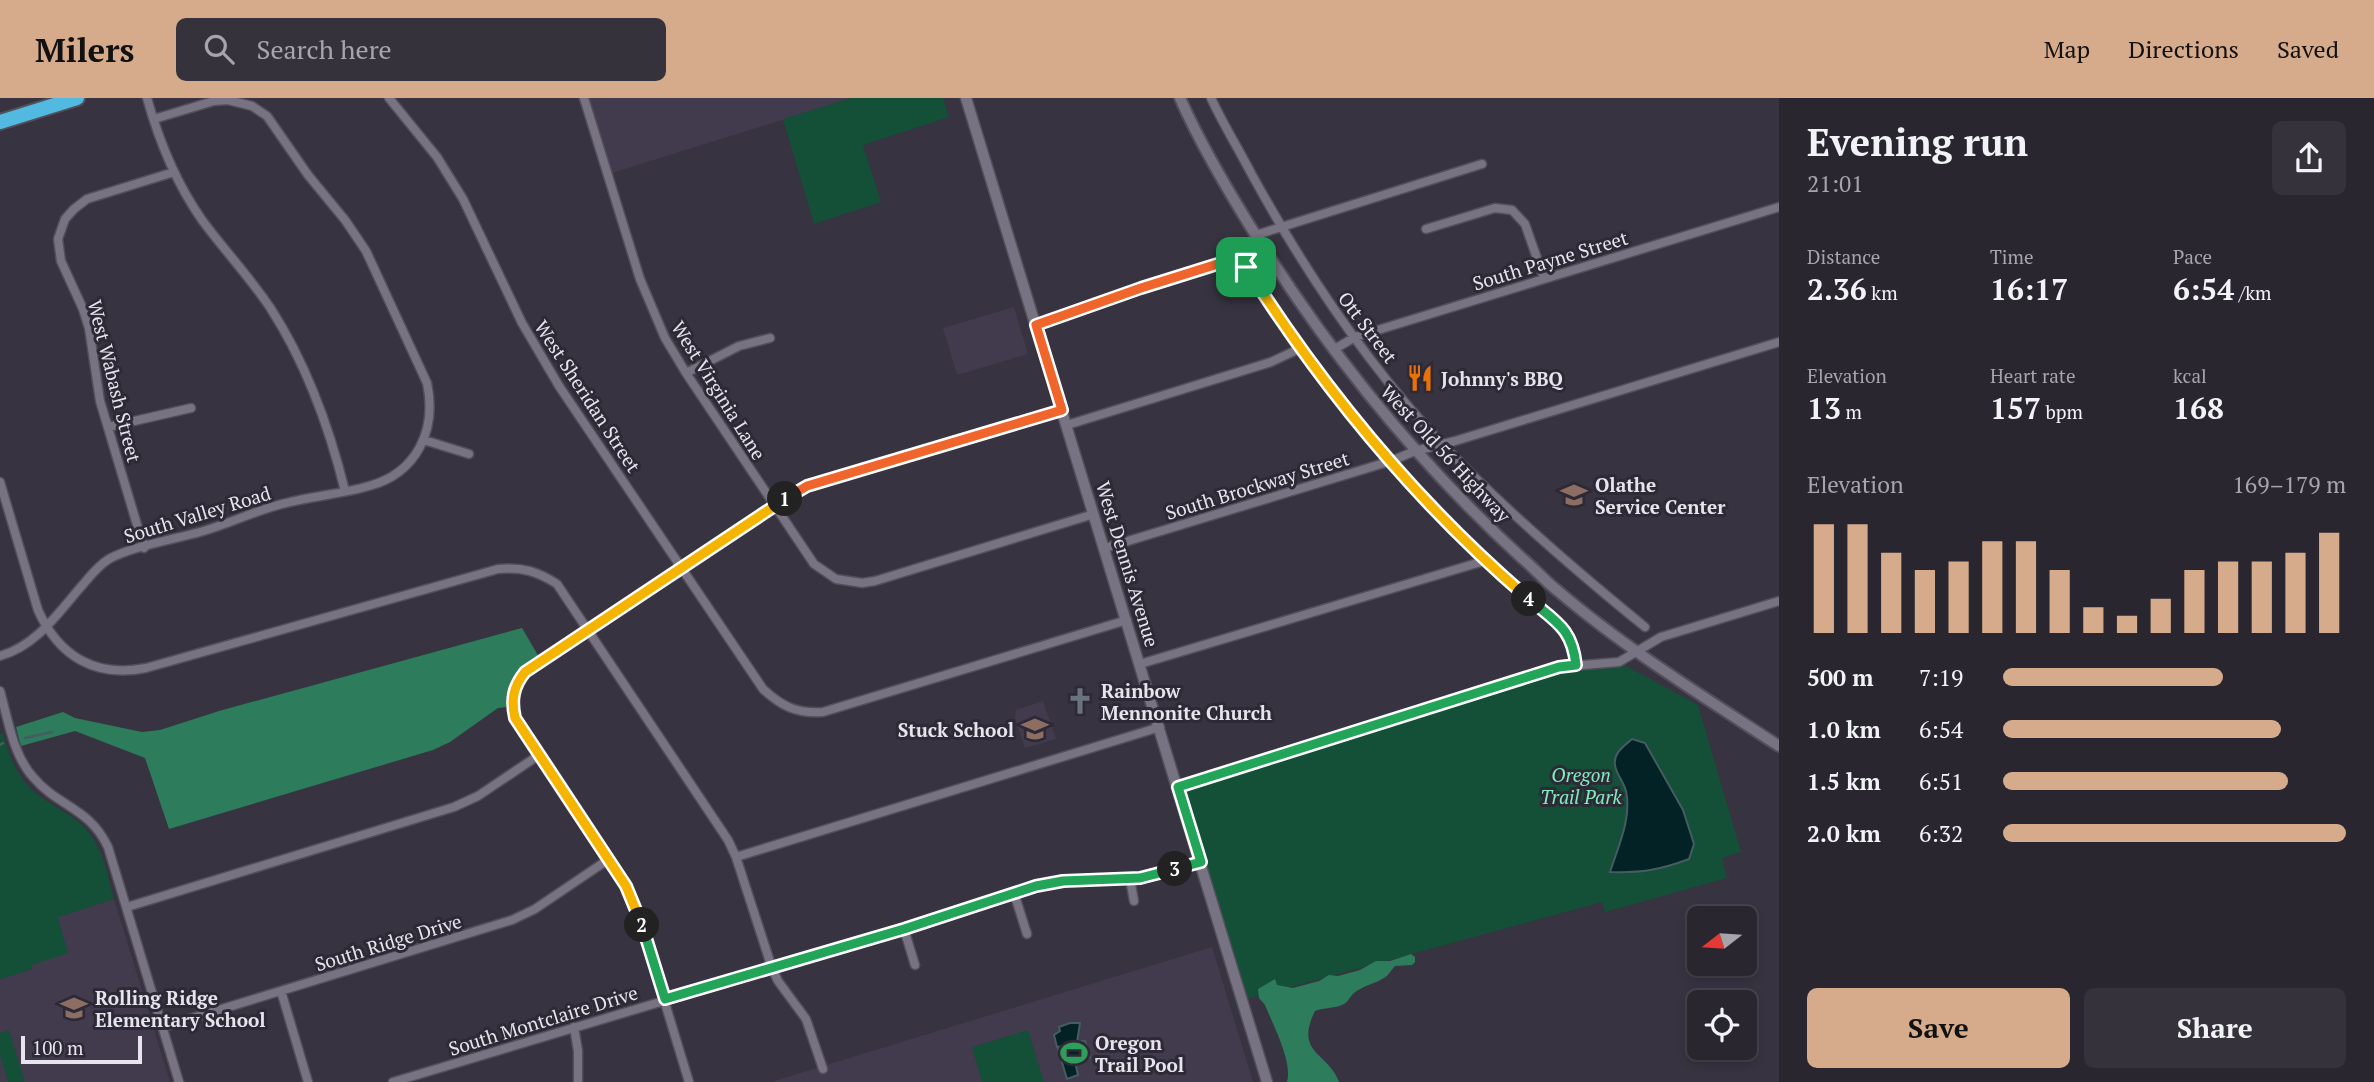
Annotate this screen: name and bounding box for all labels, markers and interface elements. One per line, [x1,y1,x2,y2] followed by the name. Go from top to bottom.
[176,18,666,81] search box
[35,28,134,71] text: Milers
[200,30,238,68] icon: search
[256,32,392,66] text: Search here
[2044,33,2090,65] text: Map
[2128,33,2239,65] text: Directions
[2277,33,2339,65] text: Saved
[1807,117,2028,167] text: Evening run
[2272,121,2346,195] button: share
[1807,168,1864,199] text: 21:01
[1469,224,1631,296] street label: South Payne Street
[1216,237,1276,297] pin
[1807,244,1880,269] text: Distance
[1990,244,2033,269] text: Time
[2173,244,2212,269] text: Pace
[1227,248,1265,286] icon: arrive
[1807,269,1867,309] text: 2.36
[1990,269,2068,309] text: 16:17
[2173,269,2234,309] text: 6:54
[1867,280,1898,305] text: km
[2234,280,2272,305] text: /km
[1333,286,1403,368] street label: Ott Street
[83,297,147,465] street label: West Wabash Street
[529,315,647,477] street label: West Sheridan Street
[666,316,772,464] street label: West Virginia Lane
[1405,363,1435,393] restaurant icon: Johnny's BBQ
[1807,363,1887,388] text: Elevation
[1990,363,2075,388] text: Heart rate
[2173,363,2207,388] text: kcal
[1441,366,1564,391] place label: Johnny's BBQ
[1376,379,1517,527] street label: West Old 56 Highway
[1807,388,1841,428] text: 13
[1990,388,2041,428] text: 157
[2173,388,2224,428] text: 168
[1841,399,1862,424] text: m
[2041,399,2083,424] text: bpm
[1162,445,1352,525] street label: South Brockway Street
[1807,469,1904,500] text: Elevation
[2233,469,2346,500] text: 169–179 m
[1595,472,1726,519] place label: Olathe Service Center
[1091,478,1165,650] street label: West Dennis Avenue
[121,480,274,548] street label: South Valley Road
[1559,480,1589,510] school or university icon: Olathe Service Center
[768,482,802,516] pin: 1
[779,486,790,511] text: 1
[1512,582,1546,616] pin: 4
[1523,586,1534,611] text: 4
[1807,662,1873,693] text: 500 m
[1919,662,1963,693] text: 7:19
[1101,678,1272,725] place label: Rainbow Mennonite Church
[1065,686,1095,716] church icon: Rainbow Mennonite Church
[1020,714,1050,744] school or university icon: Stuck School
[1807,714,1881,745] text: 1.0 km
[1919,714,1963,745] text: 6:54
[898,717,1014,742] place label: Stuck School
[1540,762,1623,809] park label: Oregon Trail Park
[1807,766,1881,797] text: 1.5 km
[1919,766,1963,797] text: 6:51
[1807,818,1881,849] text: 2.0 km
[1919,818,1963,849] text: 6:32
[1158,852,1192,886] pin: 3
[1169,856,1180,881] text: 3
[1687,906,1757,976] north arrow
[1687,906,1757,1060] map controls
[312,908,464,976] street label: South Ridge Drive
[624,908,660,942] pin: 2
[636,912,647,937] text: 2
[445,979,641,1061] street label: South Montclaire Drive
[95,985,266,1032] place label: Rolling Ridge Elementary School
[1807,988,2070,1068] button: Save
[2084,988,2346,1068] button: Share
[1687,990,1757,1060] button: locate
[59,993,89,1023] school or university icon: Rolling Ridge Elementary School
[1095,1030,1184,1077] place label: Oregon Trail Pool
[21,1033,142,1065] scale bar
[32,1035,83,1060] text: 100 m
[1059,1038,1089,1068] sports icon: Oregon Trail Pool

